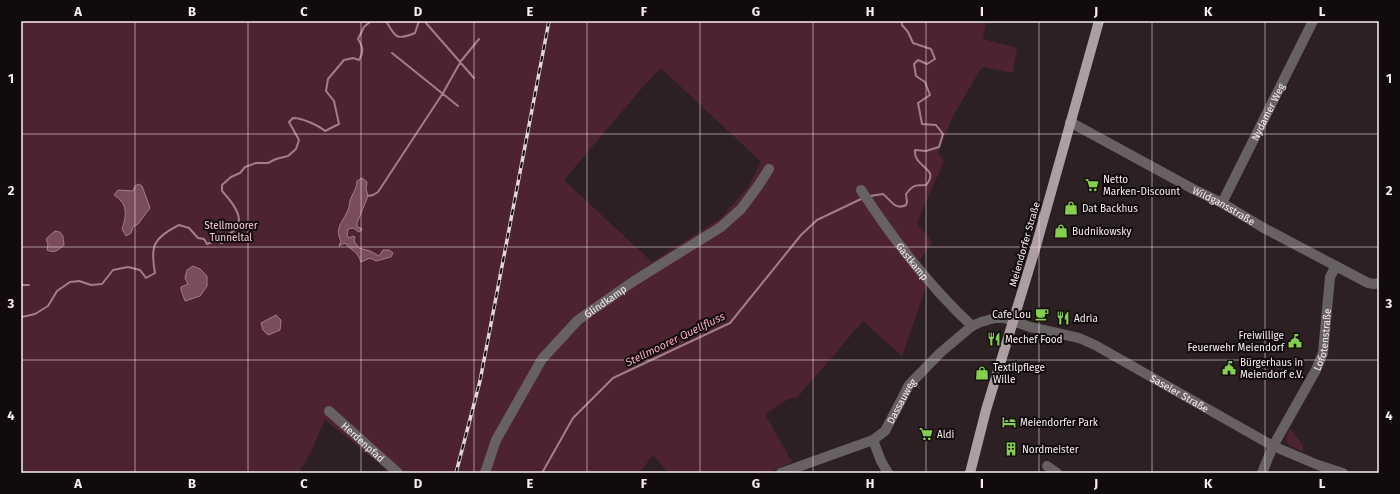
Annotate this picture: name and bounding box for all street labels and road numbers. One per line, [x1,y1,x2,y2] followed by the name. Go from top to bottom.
[1249,81,1288,143] street label: Nydamer Weg
[1190,185,1257,228] street label: Wildgansstraße
[1007,200,1043,288] street label: Meiendorfer Straße
[893,241,931,283] street label: Gastkamp
[582,283,629,321] street label: Glindkamp
[1311,308,1334,373] street label: Lofotenstraße
[1148,373,1211,415] street label: Saseler Straße
[885,376,920,426] street label: Dassauweg
[339,420,387,465] street label: Herdenpfad

